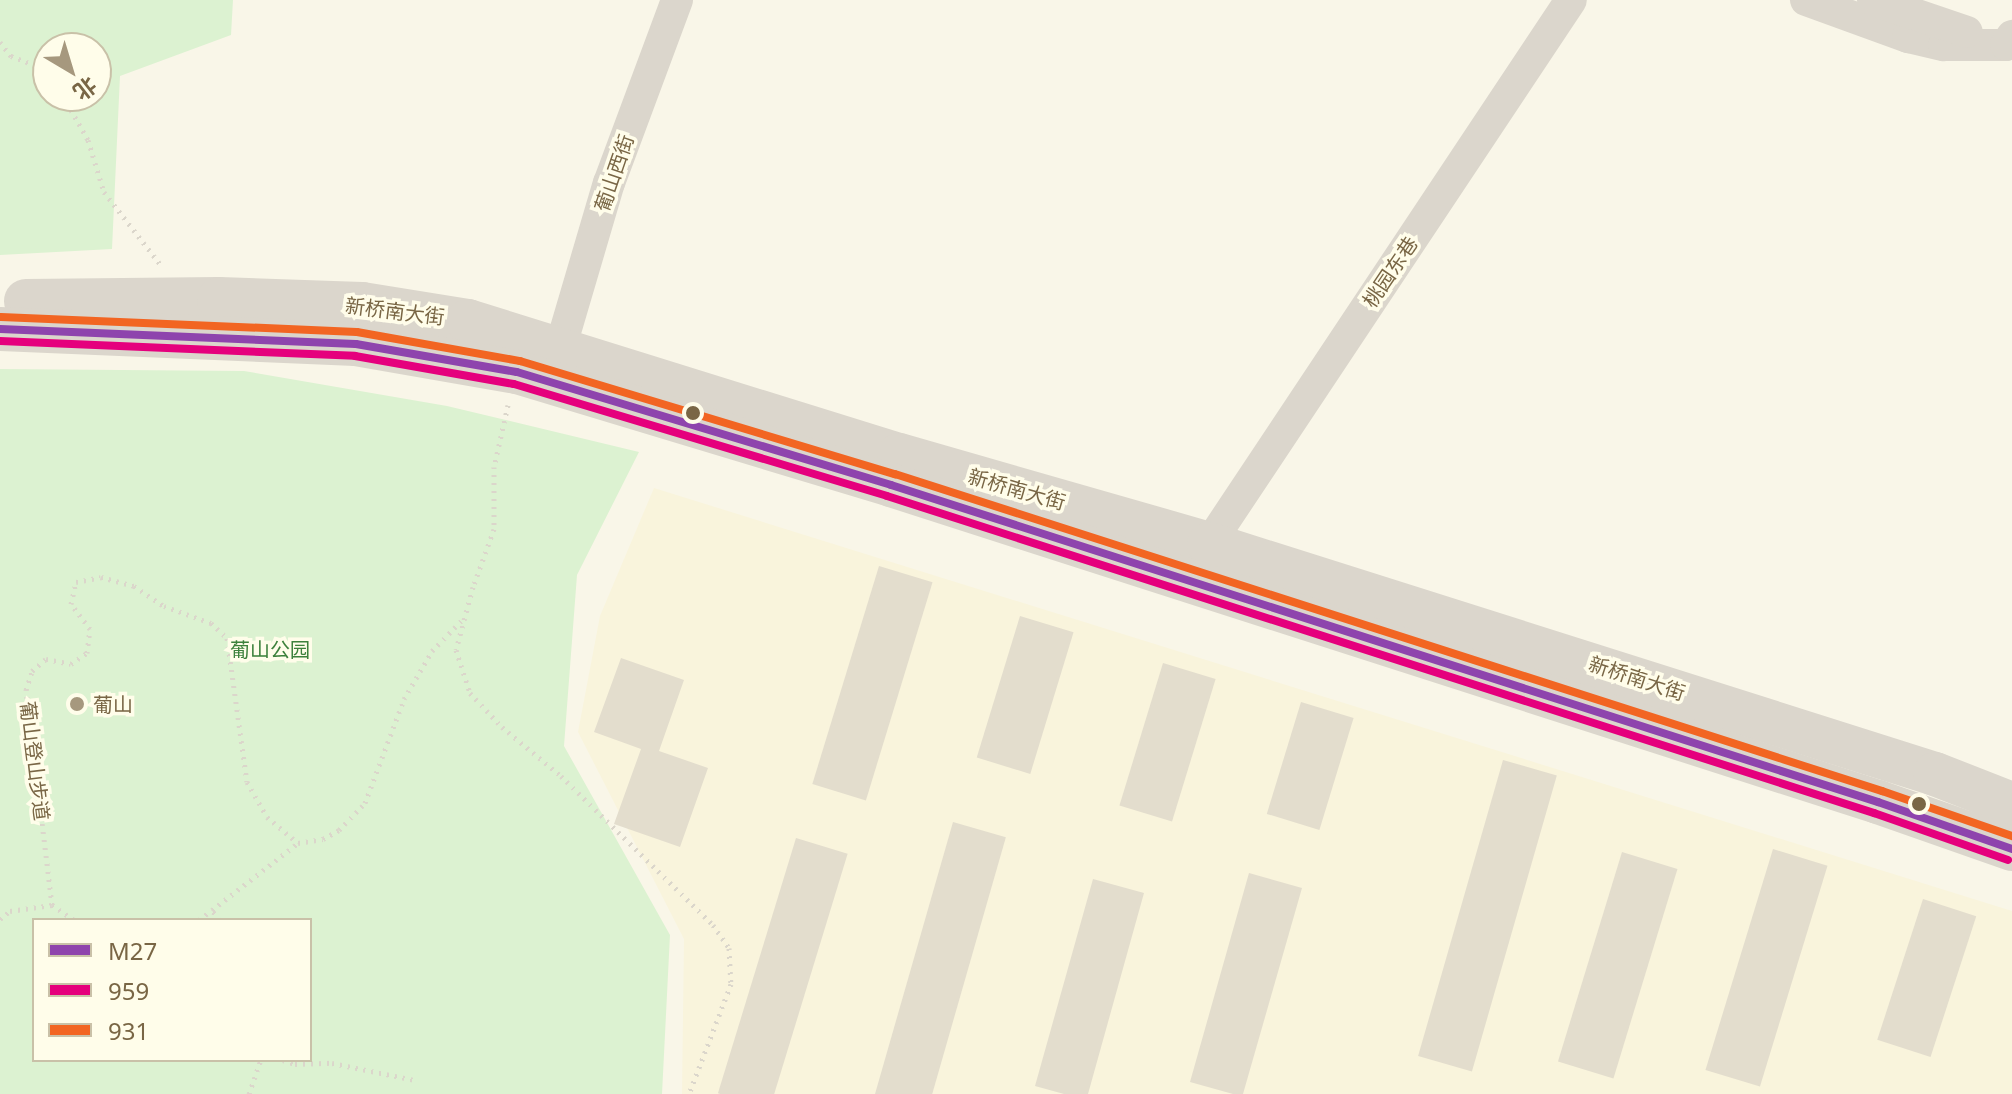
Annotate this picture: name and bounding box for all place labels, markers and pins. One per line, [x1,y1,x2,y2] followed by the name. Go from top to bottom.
[685,405,701,421] unlabelled marker
[93,692,133,716] place label: 葡山
[68,695,86,713] marker: 葡山
[1911,796,1927,812] unlabelled marker

